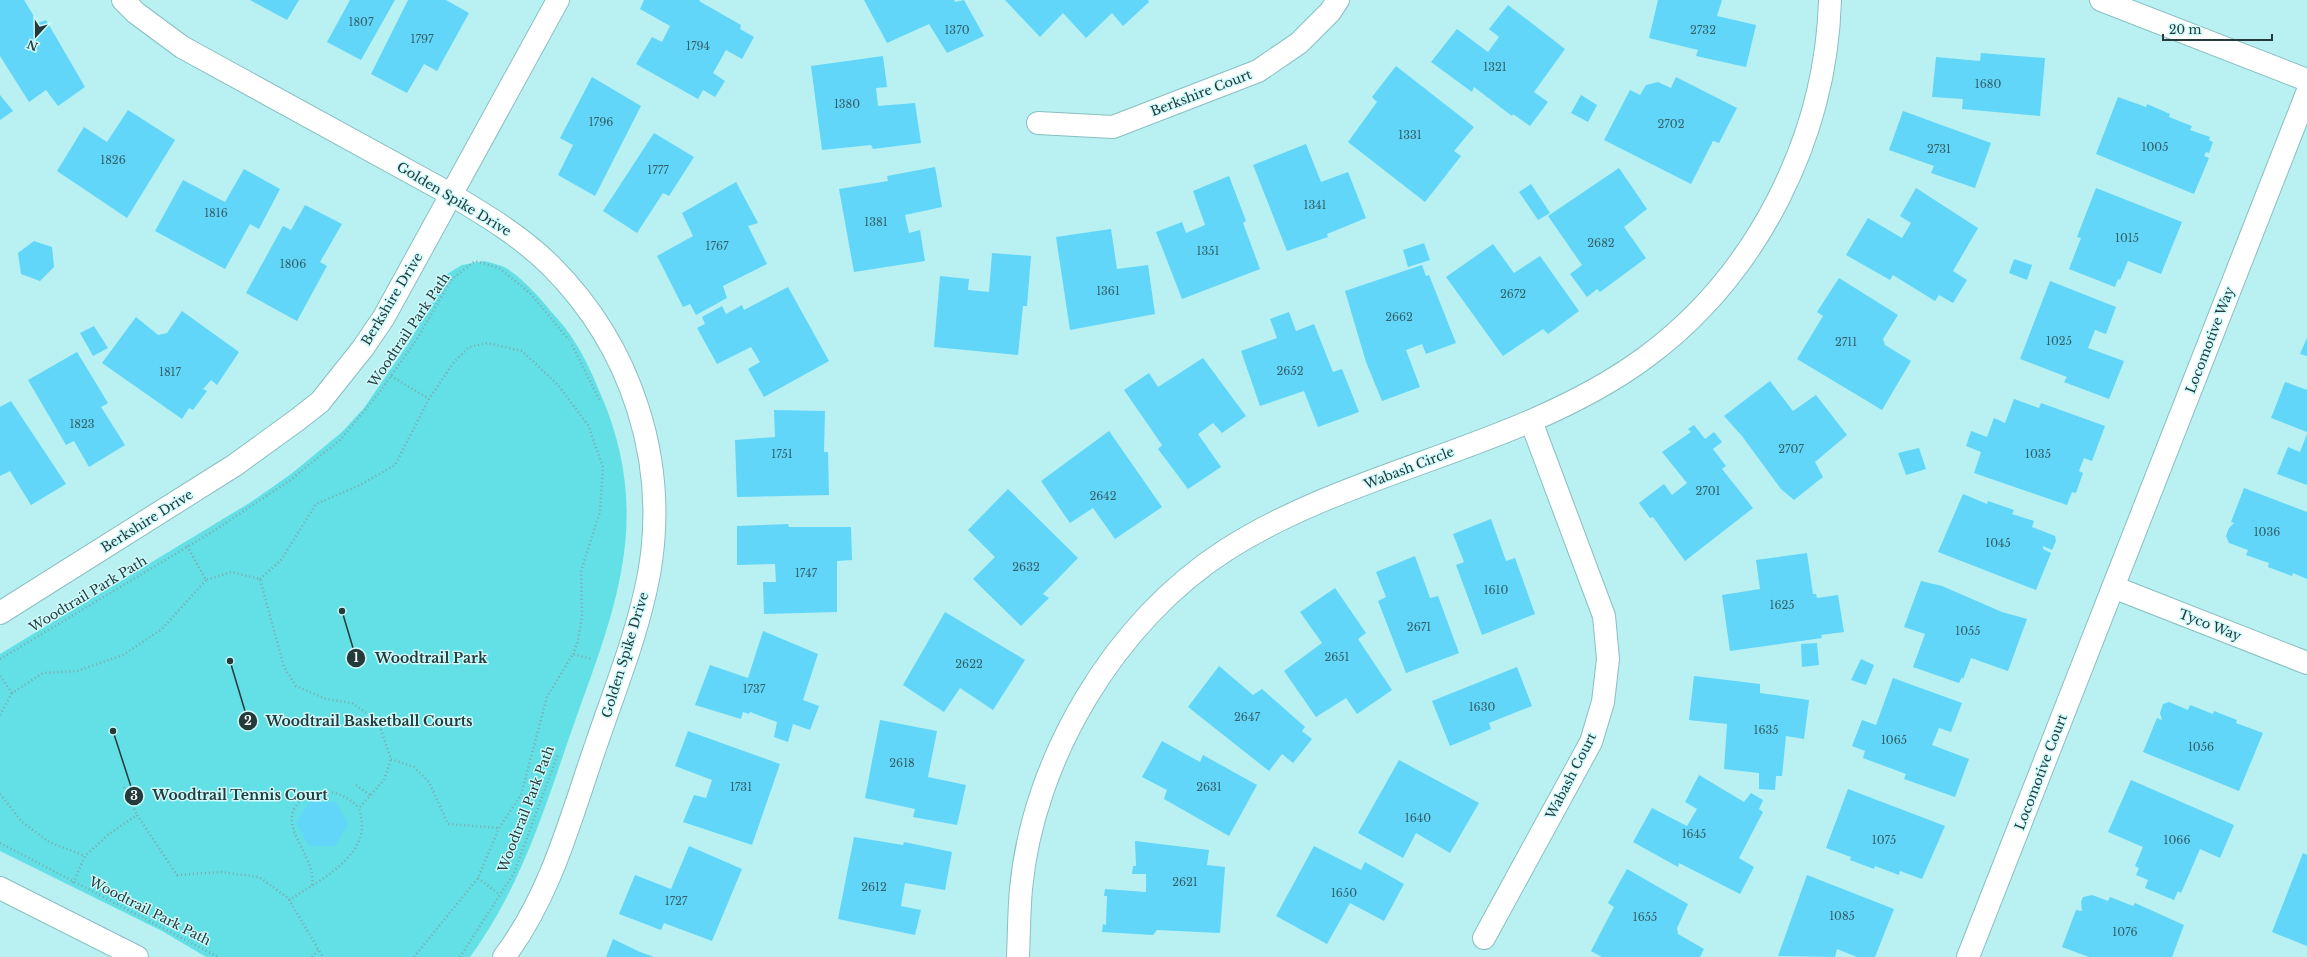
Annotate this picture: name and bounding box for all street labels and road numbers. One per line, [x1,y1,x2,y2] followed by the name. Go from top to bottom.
[1148,66,1254,120] street label: Berkshire Court
[394,158,514,240] street label: Golden Spike Drive
[358,249,426,349] street label: Berkshire Drive
[364,270,454,391] street label: Woodtrail Park Path
[2182,284,2238,396] street label: Locomotive Way
[1361,443,1456,493] street label: Wabash Circle
[98,486,196,556] street label: Berkshire Drive
[25,552,150,636] street label: Woodtrail Park Path
[598,590,652,720] street label: Golden Spike Drive
[2176,605,2244,645] street label: Tyco Way
[2011,712,2071,832] street label: Locomotive Court
[1542,730,1600,823] street label: Wabash Court
[494,743,558,876] street label: Woodtrail Park Path
[85,872,214,949] street label: Woodtrail Park Path

